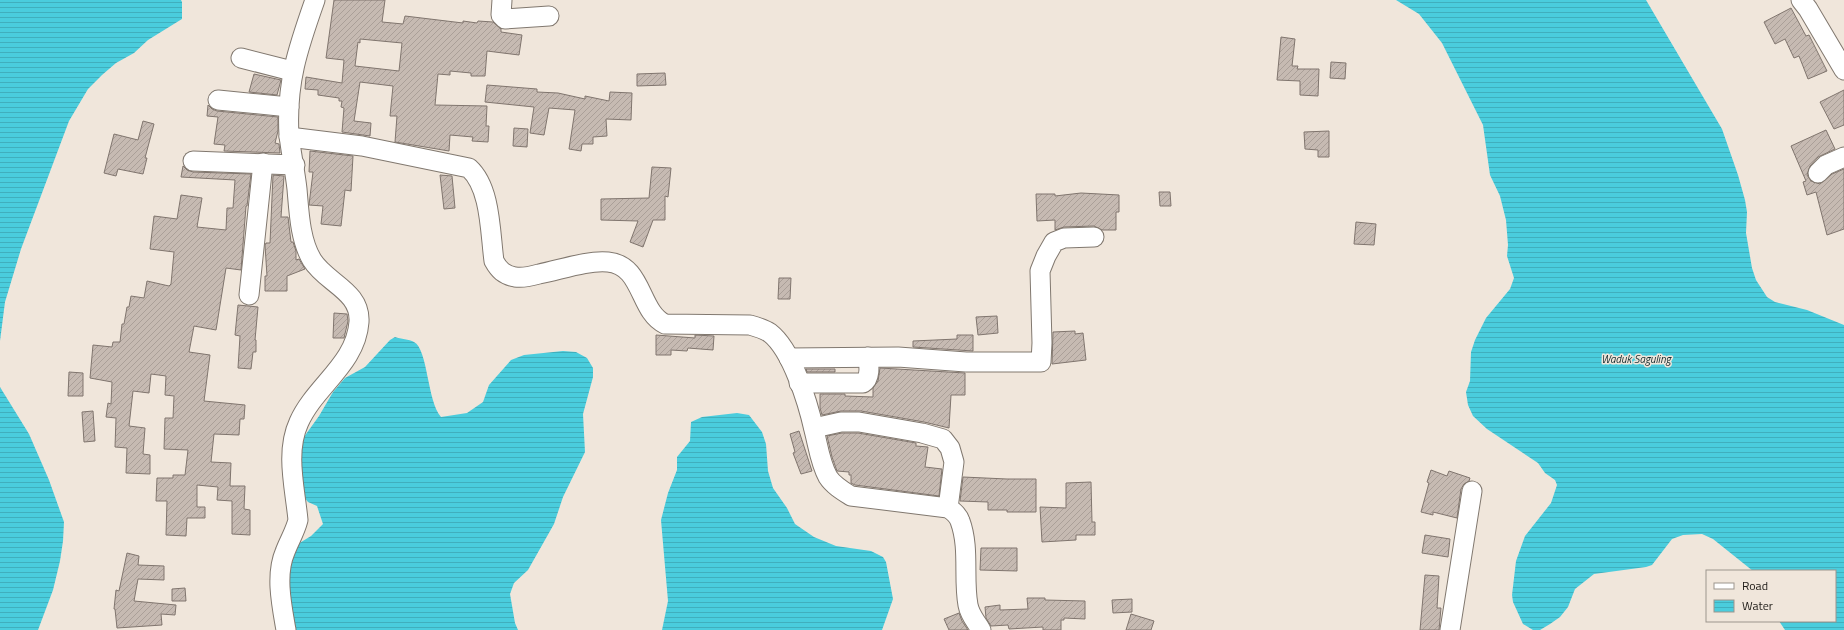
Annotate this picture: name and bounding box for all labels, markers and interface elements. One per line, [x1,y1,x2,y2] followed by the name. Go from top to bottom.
[1601,351,1673,367] water label: Waduk Saguling
[1706,570,1836,622] legend
[1742,576,1768,595] text: Road
[1742,596,1773,615] text: Water

